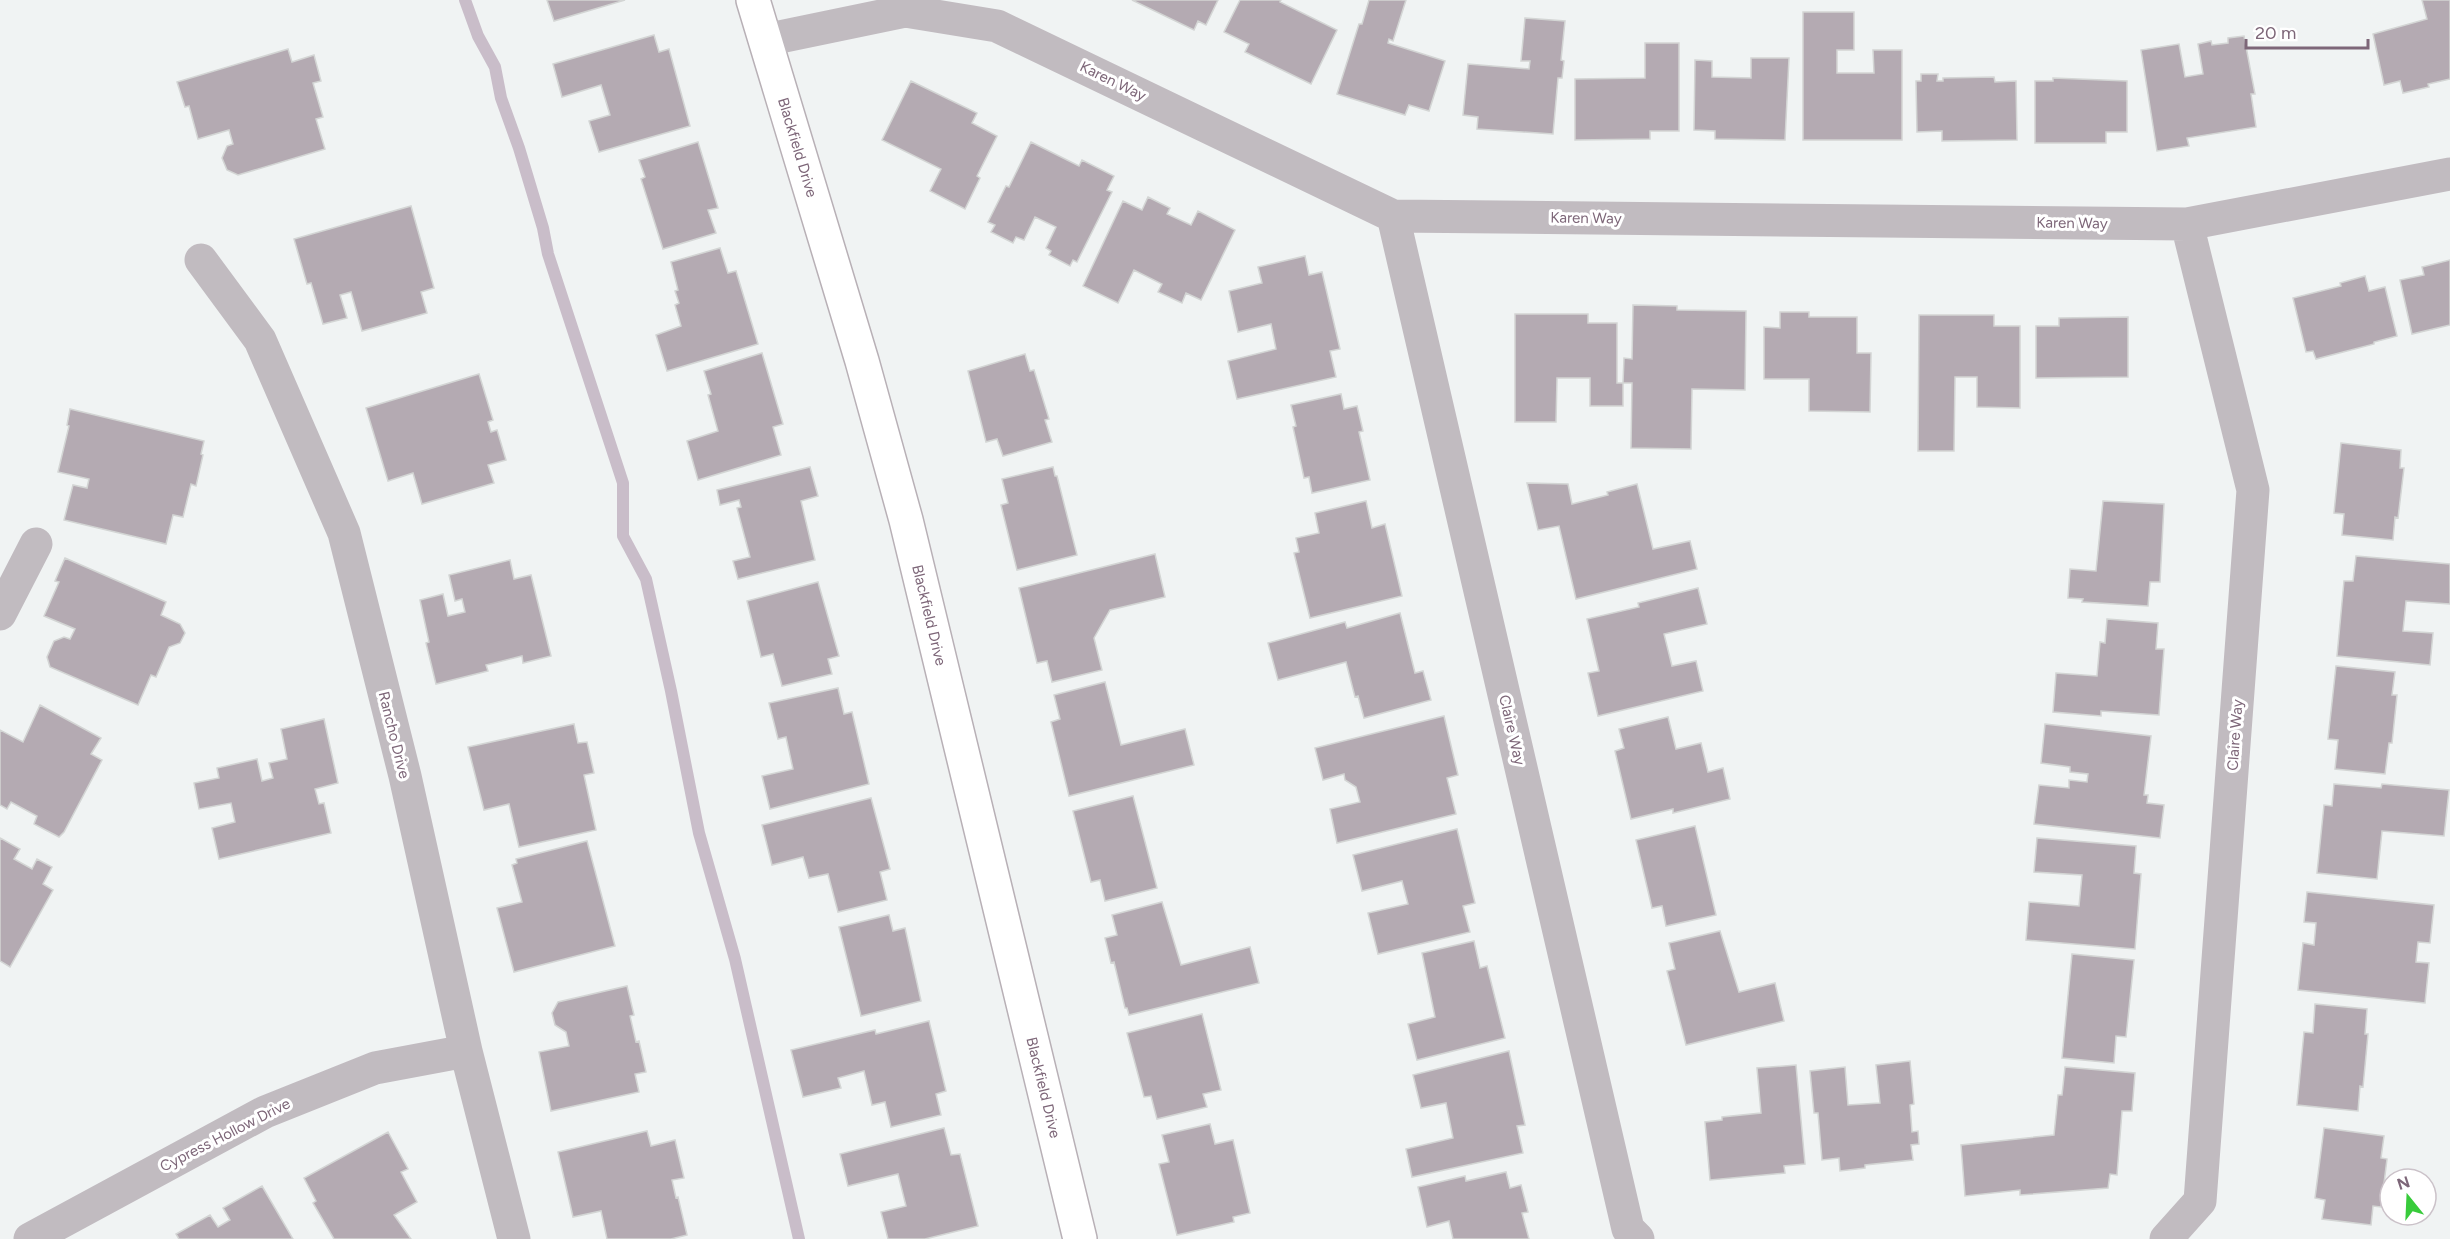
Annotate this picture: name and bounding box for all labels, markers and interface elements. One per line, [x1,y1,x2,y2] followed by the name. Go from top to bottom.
[2246,12,2368,50] scale bar
[2255,22,2296,44] text: 20 m
[1077,57,1149,105] street label: Karen Way
[774,95,821,199] street label: Blackfield Drive
[1550,208,1622,228] street label: Karen Way
[2036,213,2108,233] street label: Karen Way
[908,563,950,668] street label: Blackfield Drive
[375,690,413,780] street label: Rancho Drive
[1495,693,1529,767] street label: Claire Way
[2224,699,2246,771] street label: Claire Way
[1022,1035,1064,1140] street label: Blackfield Drive
[157,1094,293,1176] street label: Cypress Hollow Drive
[2378,1167,2438,1227] north arrow
[2395,1172,2412,1194] text: N

